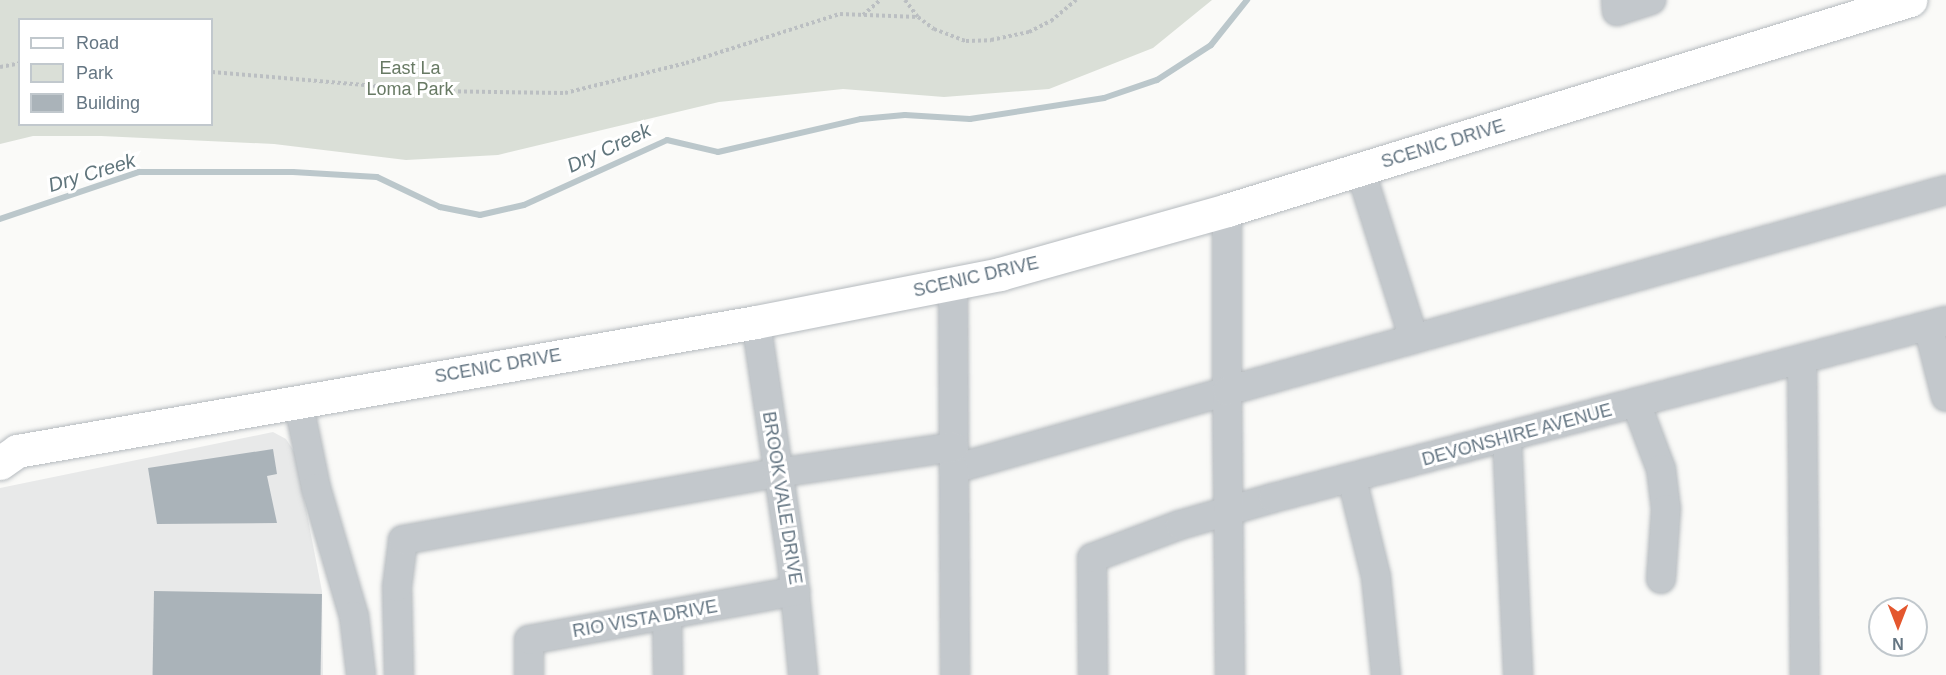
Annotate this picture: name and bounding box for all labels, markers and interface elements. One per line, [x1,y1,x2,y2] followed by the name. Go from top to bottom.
[18,18,213,126] legend
[76,33,119,53] text: Road
[366,58,454,100] park label: East La Loma Park
[76,63,113,83] text: Park
[76,93,140,113] text: Building
[1379,115,1507,173] street label: SCENIC DRIVE
[563,118,655,178] water label: Dry Creek
[45,148,139,198] water label: Dry Creek
[911,252,1041,302] street label: SCENIC DRIVE
[433,344,563,388] street label: SCENIC DRIVE
[1419,399,1615,471] street label: DEVONSHIRE AVENUE
[758,410,806,586] street label: BROOK VALE DRIVE
[570,596,720,642] street label: RIO VISTA DRIVE
[1868,597,1928,657] north arrow
[1892,635,1904,652] text: N

